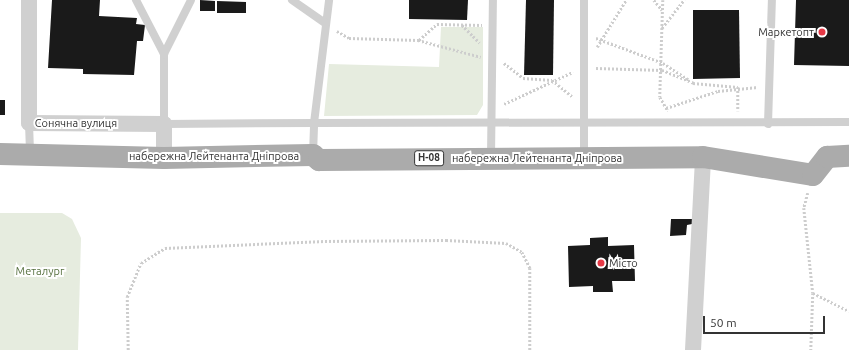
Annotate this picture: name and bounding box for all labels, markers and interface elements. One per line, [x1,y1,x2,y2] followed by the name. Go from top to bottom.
[758,25,814,39] place label: Маркетопт
[817,27,827,37] marker: Маркетопт
[35,116,117,130] street label: Сонячна вулиця
[129,149,299,163] street label: набережна Лейтенанта Дніпрова
[414,150,444,166] road number: Н-08
[452,151,622,165] street label: набережна Лейтенанта Дніпрова
[609,256,638,270] place label: Місто
[596,258,606,268] marker: Місто
[16,264,64,278] park label: Металург
[705,308,827,334] scale bar
[710,316,737,329] text: 50 m

